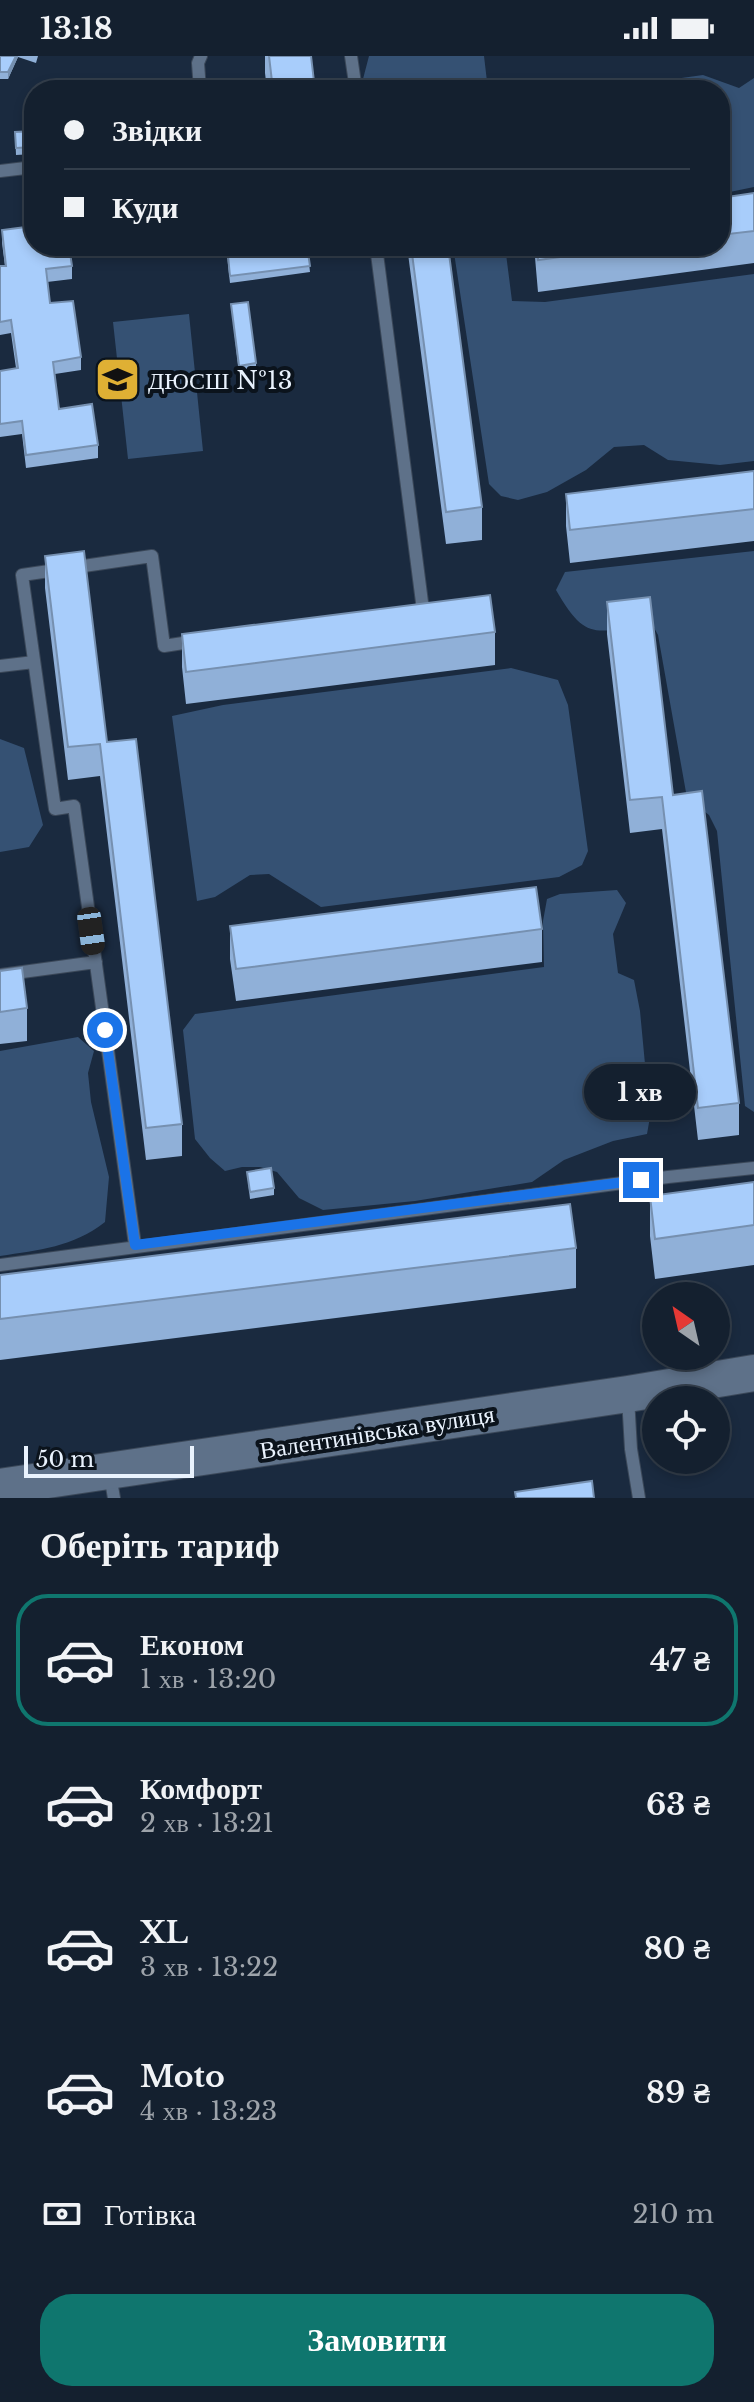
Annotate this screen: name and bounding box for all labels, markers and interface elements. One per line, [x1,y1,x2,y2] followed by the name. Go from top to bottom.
[40,10,113,47] text: 13:18
[112,112,202,149] text: Звідки
[112,189,179,226] text: Куди
[93,356,141,404] school or university icon: ДЮСШ №13
[148,366,292,395] place label: ДЮСШ №13
[76,906,106,956] car
[87,1012,123,1048] route start
[585,1064,697,1120] callout: 1 хв
[617,1076,663,1108] text: 1 хв
[623,1162,659,1198] route end
[642,1282,730,1370] north arrow
[642,1282,730,1474] map controls
[642,1386,730,1474] button: locate
[258,1399,496,1465] street label: Валентинівська вулиця
[24,1442,194,1478] scale bar
[36,1446,94,1473] text: 50 m
[40,1523,280,1568] text: Оберіть тариф
[44,1624,116,1696] icon: car
[140,1626,244,1663] text: Економ
[650,1642,710,1679] text: 47 ₴
[140,1663,276,1695] text: 1 хв · 13:20
[44,1768,116,1840] icon: car
[140,1770,262,1807] text: Комфорт
[646,1786,710,1823] text: 63 ₴
[140,1807,274,1839] text: 2 хв · 13:21
[44,1912,116,1984] icon: car
[140,1914,188,1951] text: XL
[644,1930,710,1967] text: 80 ₴
[140,1951,278,1983] text: 3 хв · 13:22
[44,2056,116,2128] icon: car
[140,2058,225,2095] text: Moto
[646,2074,710,2111] text: 89 ₴
[140,2095,277,2127] text: 4 хв · 13:23
[40,2192,84,2236] icon: cash
[104,2196,196,2233] text: Готівка
[632,2198,714,2230] text: 210 m
[40,2294,714,2386] button: Замовити

